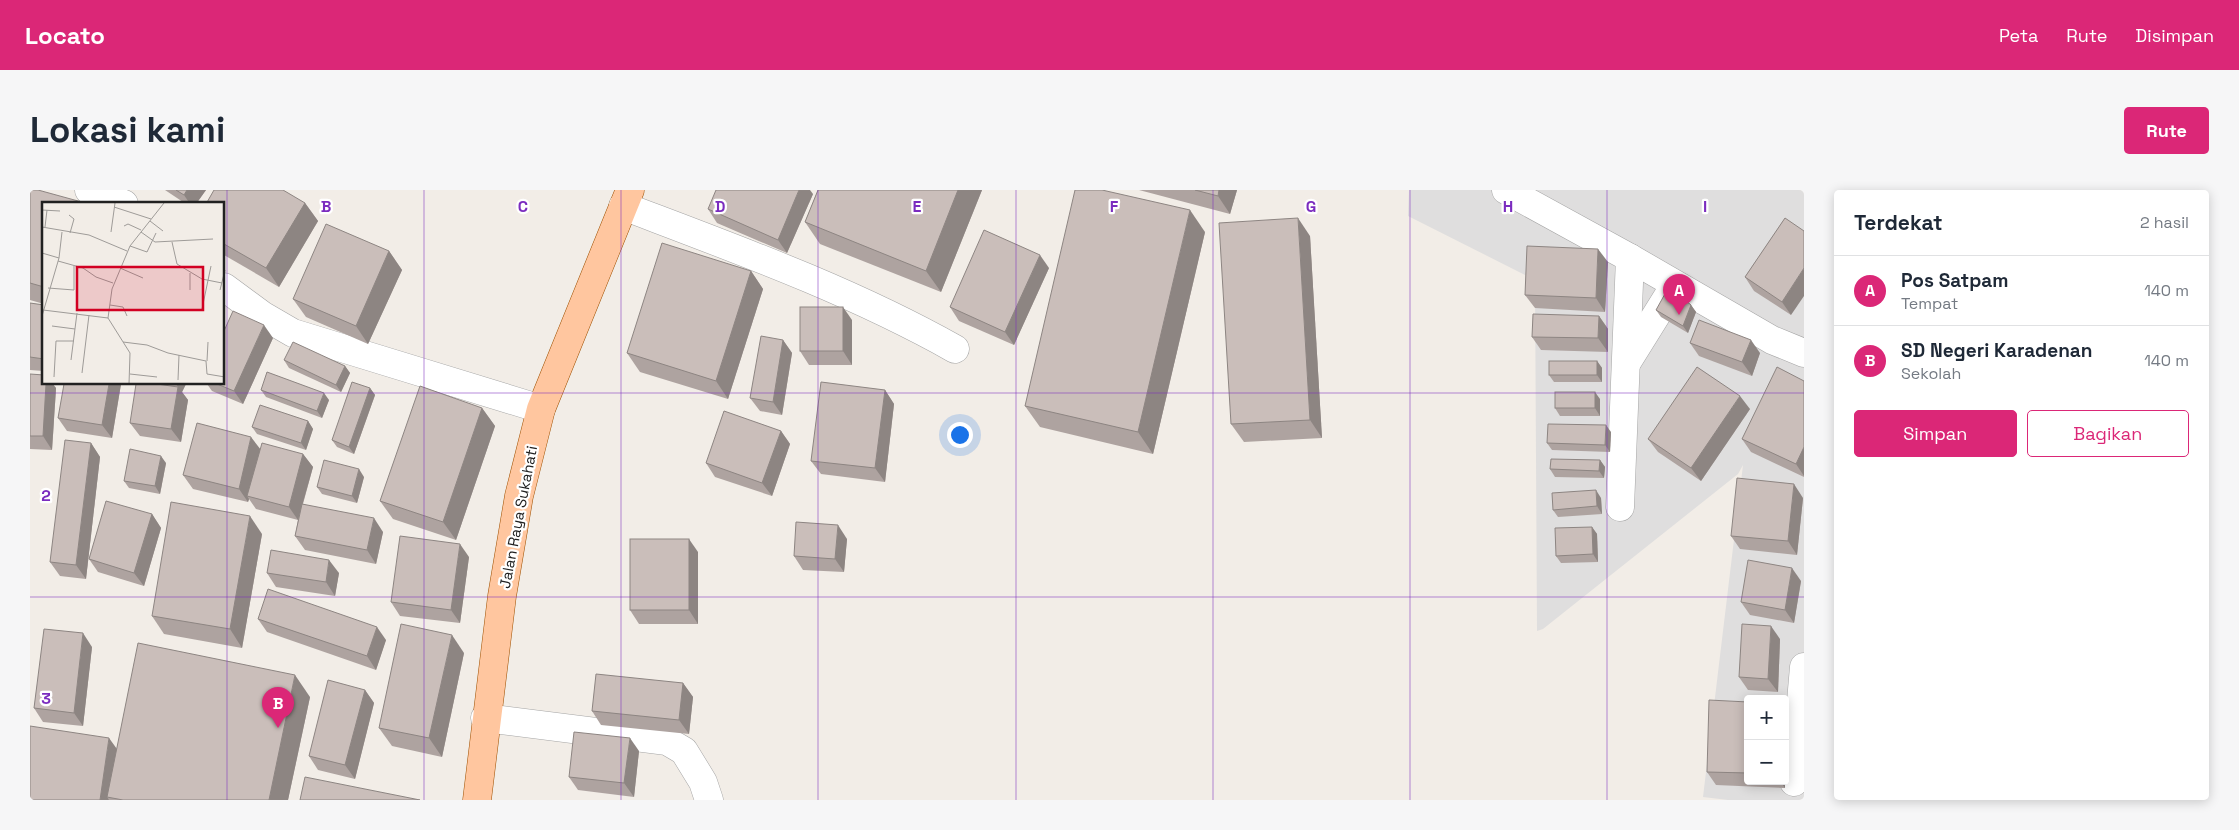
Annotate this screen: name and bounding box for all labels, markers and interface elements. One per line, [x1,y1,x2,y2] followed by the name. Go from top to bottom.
[25,20,105,51] text: Locato
[1999,24,2038,47] text: Peta
[2066,24,2107,47] text: Rute
[2135,24,2214,47] text: Disimpan
[2124,107,2209,154] button: Rute
[30,108,225,152] text: Lokasi kami
[321,196,331,217] text: B
[518,196,528,217] text: C
[715,196,725,217] text: D
[913,196,922,217] text: E
[1110,196,1119,217] text: F
[1306,196,1316,217] text: G
[1503,196,1513,217] text: H
[1703,196,1707,217] text: I
[42,202,225,385] inset map
[1854,209,1943,236] text: Terdekat
[2140,212,2189,233] text: 2 hasil
[1901,268,2008,293] text: Pos Satpam
[1663,274,1695,315] pin: A
[1865,280,1875,301] text: A
[2144,280,2189,301] text: 140 m
[1901,293,1958,314] text: Tempat
[1901,338,2093,363] text: SD Negeri Karadenan
[1865,350,1875,371] text: B
[2144,350,2189,371] text: 140 m
[1901,363,1961,384] text: Sekolah
[1854,410,2017,457] button: Simpan
[2027,410,2189,457] button: Bagikan
[947,422,973,448] your location
[495,444,541,590] street label: Jalan Raya Sukahati
[41,485,51,506] text: 2
[262,687,294,728] pin: B
[41,688,51,709] text: 3
[1744,695,1789,785] map controls
[1744,695,1789,740] button: +
[1744,740,1789,785] button: −

